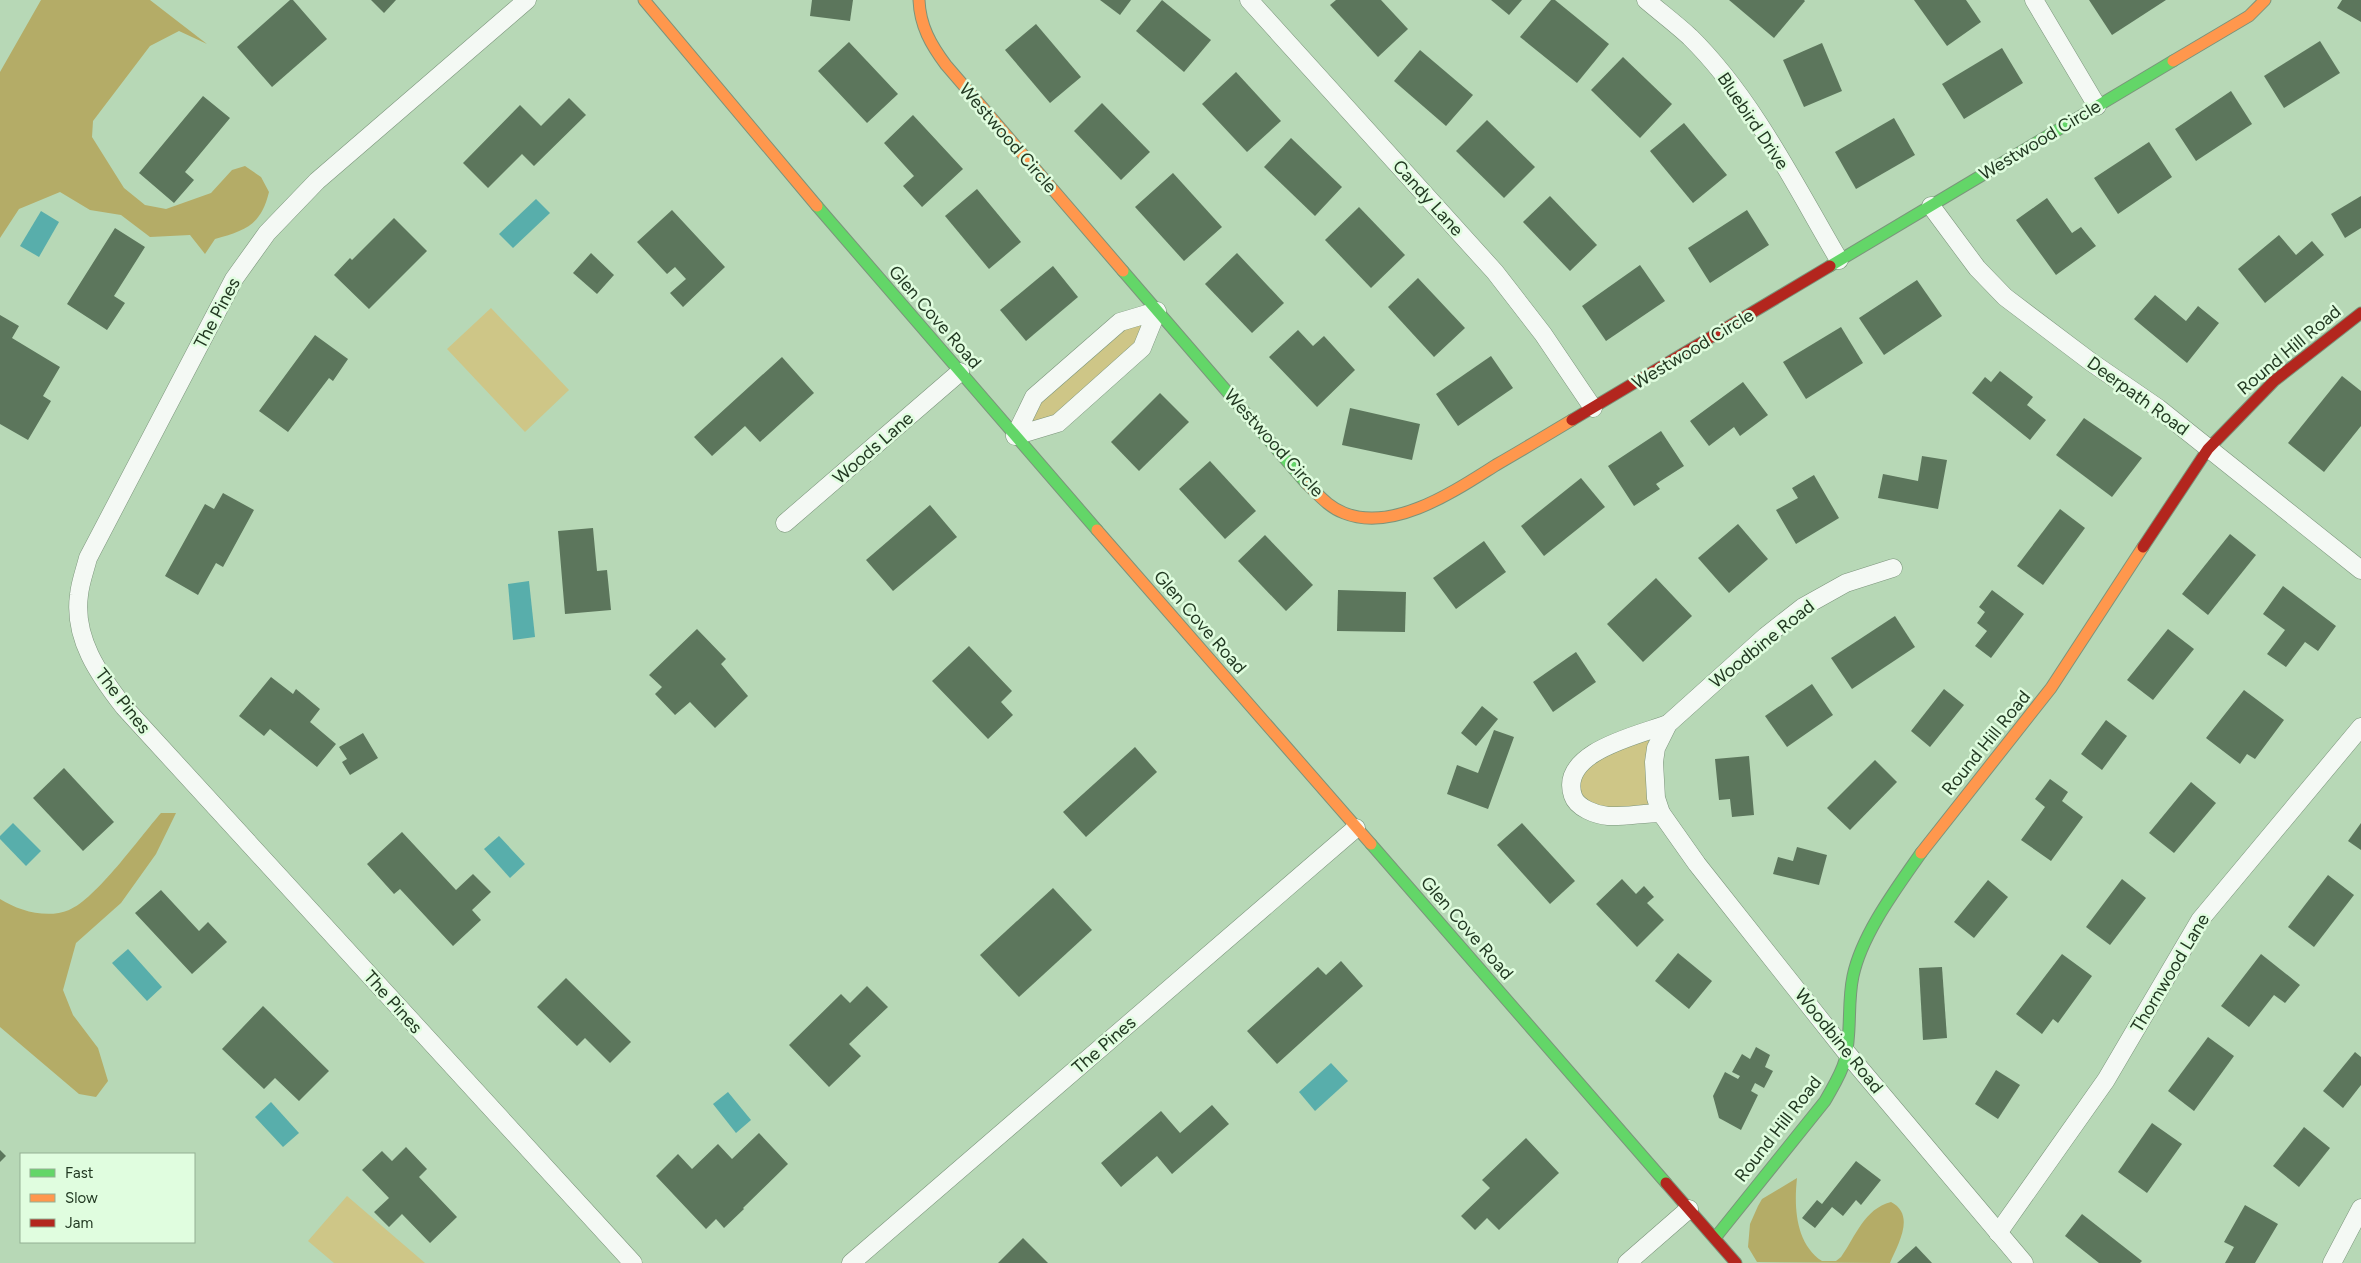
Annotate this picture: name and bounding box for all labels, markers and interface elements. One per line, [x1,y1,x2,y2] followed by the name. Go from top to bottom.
[1712,68,1794,174] street label: Bluebird Drive
[954,79,1062,197] street label: Westwood Circle
[1975,95,2105,185] street label: Westwood Circle
[1388,155,1468,241] street label: Candy Lane
[884,261,986,373] street label: Glen Cove Road
[189,274,245,352] street label: The Pines
[2233,300,2345,400] street label: Round Hill Road
[1628,304,1758,394] street label: Westwood Circle
[2083,352,2193,440] street label: Deerpath Road
[1220,384,1328,502] street label: Westwood Circle
[828,407,918,489] street label: Woods Lane
[1149,566,1251,678] street label: Glen Cove Road
[1705,595,1819,693] street label: Woodbine Road
[91,664,155,738] street label: The Pines
[1937,686,2035,800] street label: Round Hill Road
[1416,872,1518,984] street label: Glen Cove Road
[2126,910,2214,1036] street label: Thornwood Lane
[359,966,427,1038] street label: The Pines
[1790,984,1888,1098] street label: Woodbine Road
[1068,1011,1140,1079] street label: The Pines
[1730,1072,1826,1186] street label: Round Hill Road
[20,1153,195,1243] legend
[65,1164,94,1182] text: Fast
[65,1189,98,1207] text: Slow
[65,1214,93,1232] text: Jam

